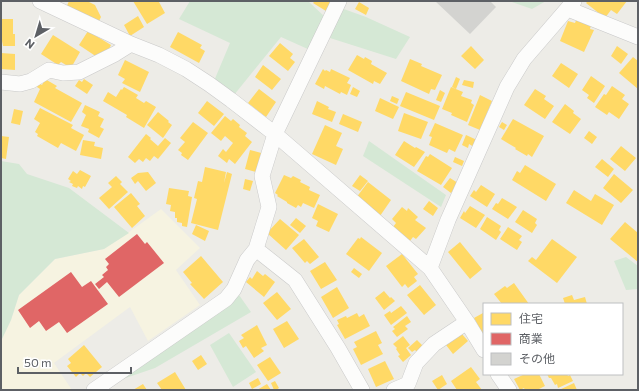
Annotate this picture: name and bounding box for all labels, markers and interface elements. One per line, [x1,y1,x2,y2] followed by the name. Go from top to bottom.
[16,16,56,56] north arrow
[22,37,37,52] text: N
[483,303,623,375] legend
[519,311,543,325] text: 住宅
[519,331,543,345] text: 商業
[18,349,131,375] scale bar
[519,351,555,365] text: その他
[24,355,52,369] text: 50 m

